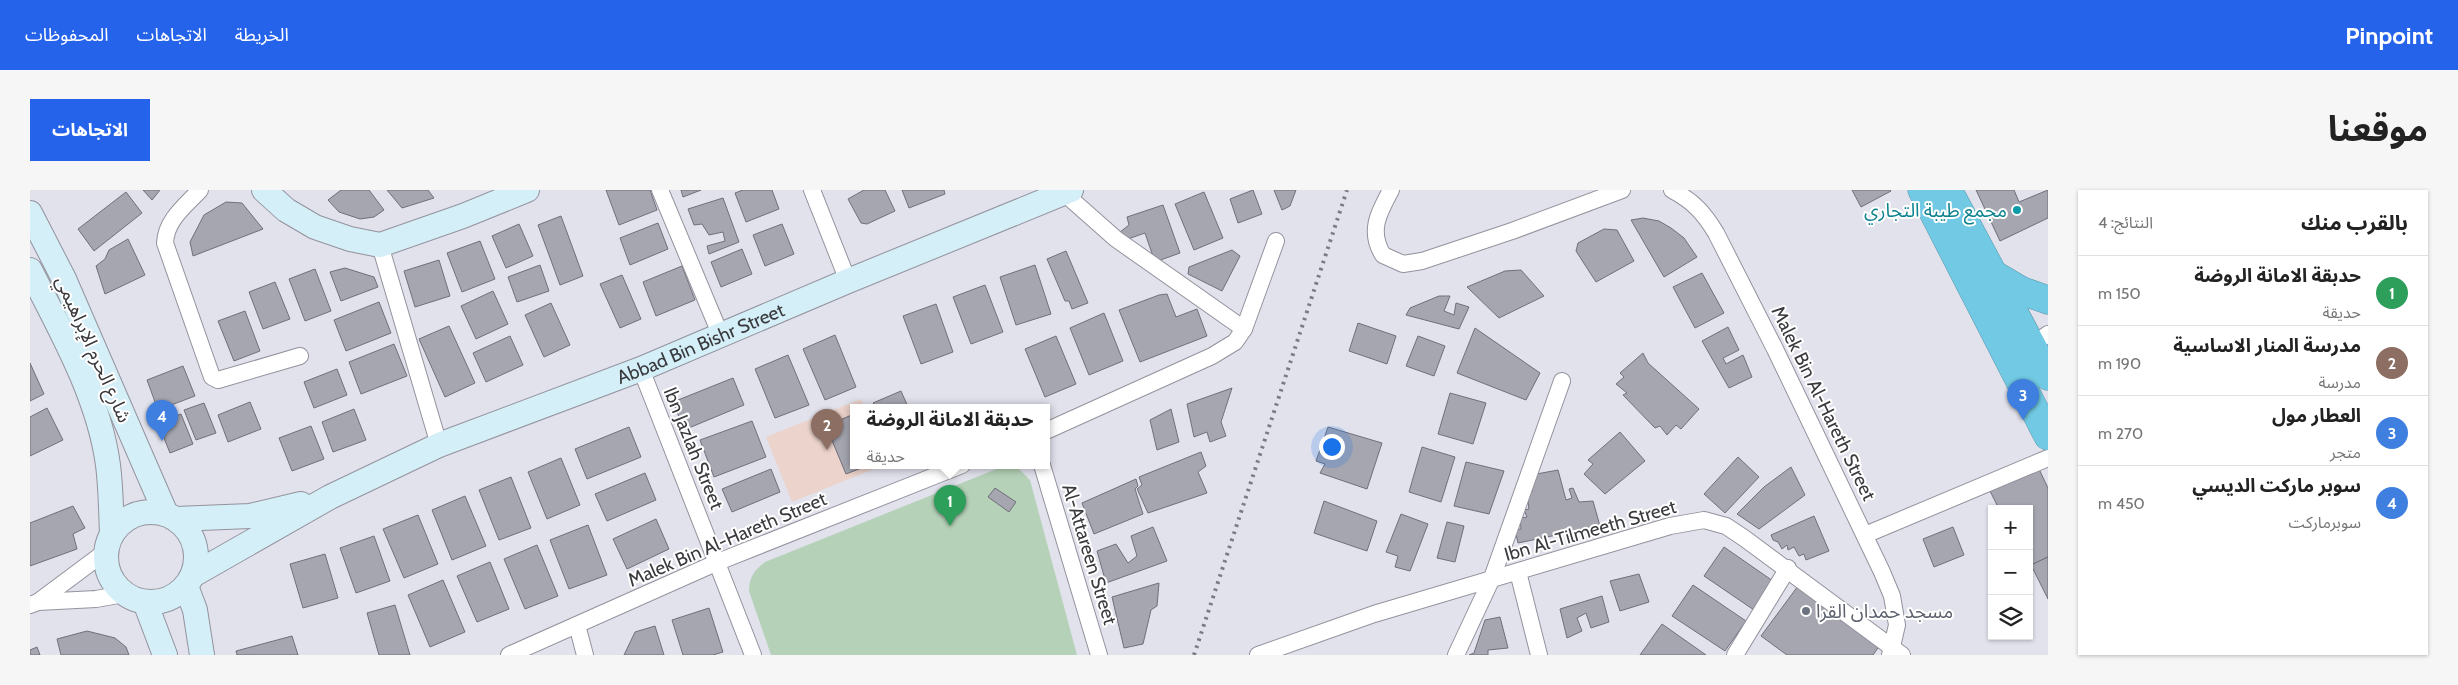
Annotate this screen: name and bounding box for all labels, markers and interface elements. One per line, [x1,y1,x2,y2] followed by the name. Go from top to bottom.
[2345,21,2433,50] text: Pinpoint
[25,24,109,46] text: المحفوظات
[137,24,207,46] text: الاتجاهات
[235,24,289,46] text: الخريطة
[30,99,150,161] button: الاتجاهات
[2328,107,2428,150] text: موقعنا
[1864,199,2007,225] place label: مجمع طيبة التجاري
[2011,204,2023,216] marker: مجمع طيبة التجاري
[2301,210,2408,235] text: بالقرب منك
[2098,213,2153,232] text: النتائج: 4
[2194,264,2361,287] text: حدبقة الامانة الروضة
[48,272,136,428] street label: شارع الحرم الإبراهيمي
[2098,284,2141,303] text: 150 m
[2389,284,2395,303] text: 1
[614,298,788,389] street label: Abbad Bin Bishr Street
[1766,302,1881,505] street label: Malek Bin Al-Hareth Street
[2323,303,2361,322] text: حديقة
[2173,334,2361,357] text: مدرسة المنار الاساسية
[2098,354,2141,373] text: 190 m
[2388,354,2396,373] text: 2
[2318,373,2361,392] text: مدرسة
[2007,379,2039,420] pin: 3
[659,384,729,513] street label: Ibn Jazlah Street
[146,400,178,441] pin: 4
[850,404,1050,469] popup
[2272,404,2361,427] text: العطار مول
[867,408,1033,431] text: حدبقة الامانة الروضة
[811,409,843,450] pin: 2
[2098,424,2143,443] text: 270 m
[2388,424,2396,443] text: 3
[1319,434,1345,460] your location
[2330,443,2361,462] text: متجر
[867,447,905,466] text: حديقة
[2192,474,2361,497] text: سوبر ماركت الديسي
[1057,481,1122,628] street label: Al-Attareen Street
[934,485,966,526] pin: 1
[625,487,830,592] street label: Malek Bin Al-Hareth Street
[2098,494,2145,513] text: 450 m
[2387,494,2397,513] text: 4
[1501,495,1679,566] street label: Ibn Al-Tilmeeth Street
[1988,505,2033,640] map controls
[1988,505,2033,550] button: +
[2289,513,2361,532] text: سوبرماركت
[1988,550,2033,595] button: −
[1988,595,2033,640] button: layers
[1816,600,1953,623] place label: مسجد حمدان القرا
[1800,605,1812,617] marker: مسجد حمدان القرا

